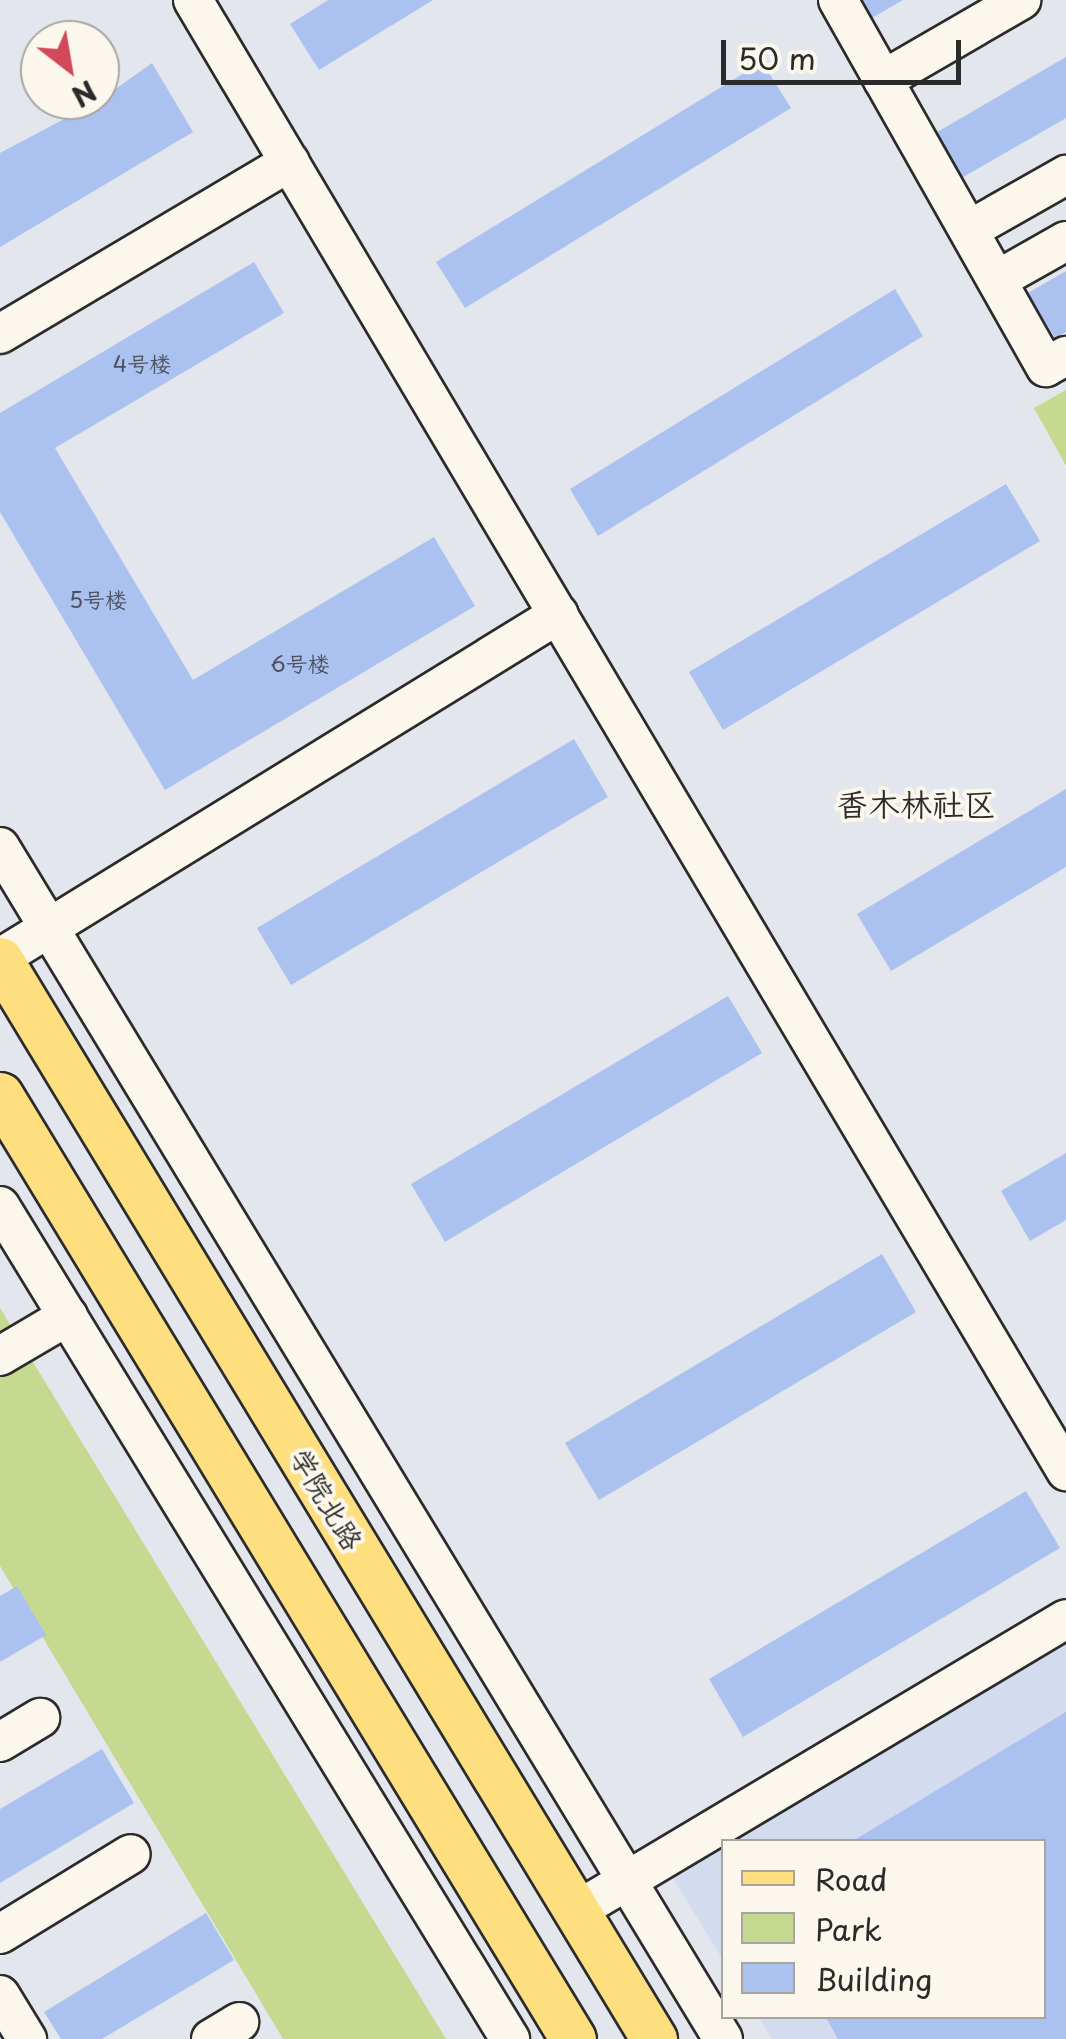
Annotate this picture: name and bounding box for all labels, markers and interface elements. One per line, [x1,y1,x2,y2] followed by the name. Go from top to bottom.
[20,20,120,120] north arrow
[726,20,966,82] scale bar
[738,35,816,80] text: 50 m
[64,70,105,119] text: N
[113,350,171,376] house number: 4号楼
[69,586,127,612] house number: 5号楼
[270,650,330,676] house number: 6号楼
[836,784,996,822] district label: 香木林社区
[284,1442,370,1556] street label: 学院北路
[721,1839,1046,2019] legend
[815,1856,888,1901] text: Road
[815,1906,882,1951] text: Park
[815,1956,932,2001] text: Building

